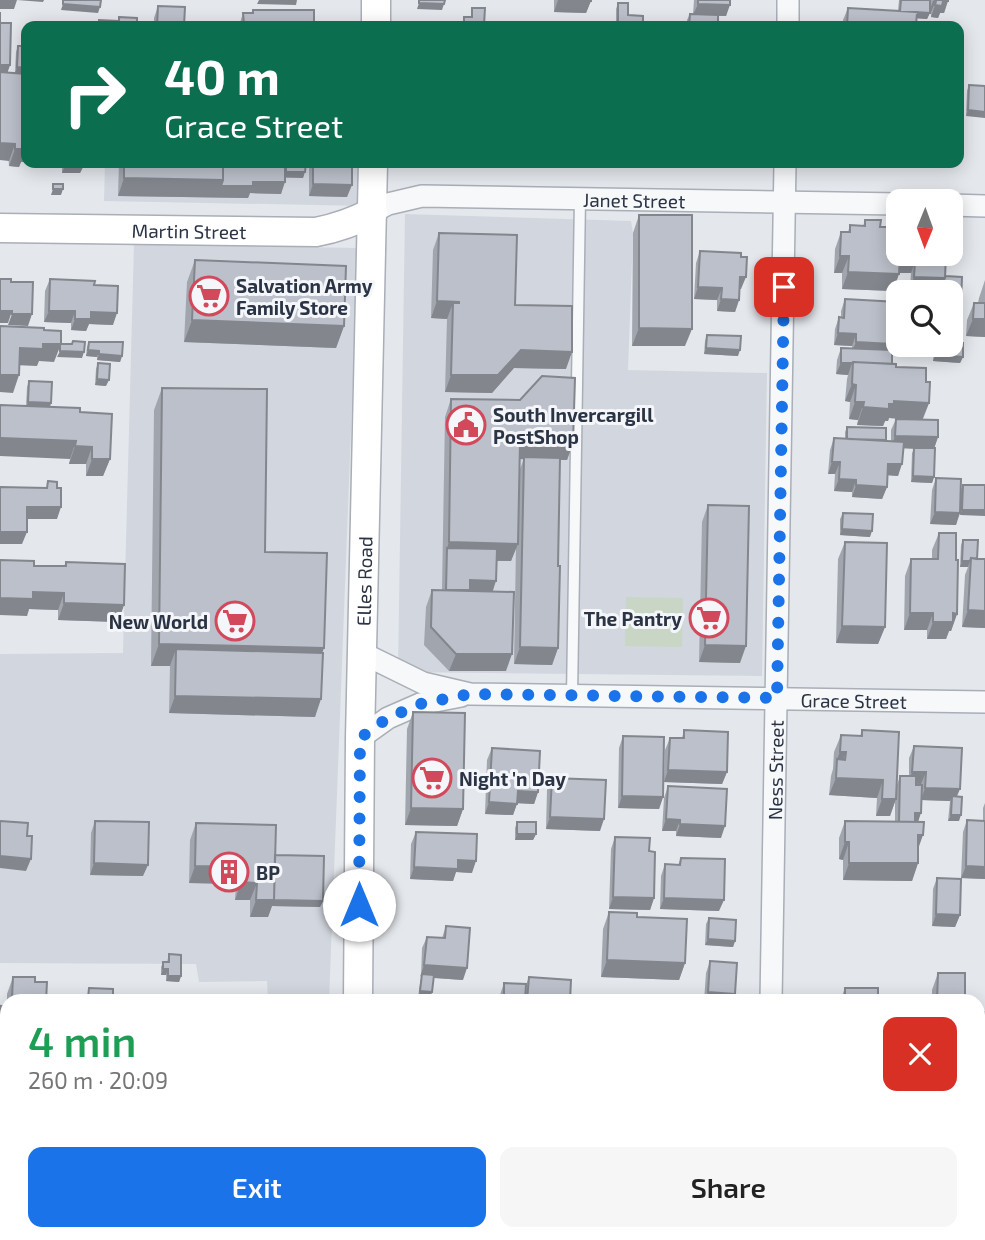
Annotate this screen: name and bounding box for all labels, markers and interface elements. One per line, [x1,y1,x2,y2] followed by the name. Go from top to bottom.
[164,46,280,105] text: 40 m
[49,49,140,140] icon: right
[164,106,343,144] text: Grace Street
[583,187,685,212] street label: Janet Street
[886,189,962,266] north arrow
[886,189,963,357] map controls
[131,218,247,243] street label: Martin Street
[754,257,814,317] pin
[765,268,803,306] icon: arrive
[236,274,373,320] place label: Salvation Army Family Store
[188,275,230,317] supermarket icon: Salvation Army Family Store
[886,280,963,357] button: search
[493,403,654,448] place label: South Invercargill PostShop
[445,404,487,446] public building icon: South Invercargill PostShop
[351,536,376,626] street label: Elles Road
[688,597,730,639] supermarket icon: The Pantry
[214,600,256,642] supermarket icon: New World
[584,607,682,631] place label: The Pantry
[109,610,208,633] place label: New World
[800,688,907,712] street label: Grace Street
[763,720,787,820] street label: Ness Street
[411,757,453,799] supermarket icon: Night 'n Day
[459,767,566,791] place label: Night 'n Day
[208,851,250,893] building icon: BP
[256,861,280,884] place label: BP
[322,868,396,942] position arrow
[28,1015,137,1065] text: 4 min
[883,1017,957,1091] button: close
[28,1066,168,1094] text: 260 m · 20:09
[28,1147,486,1227] button: Exit
[500,1147,957,1227] button: Share

